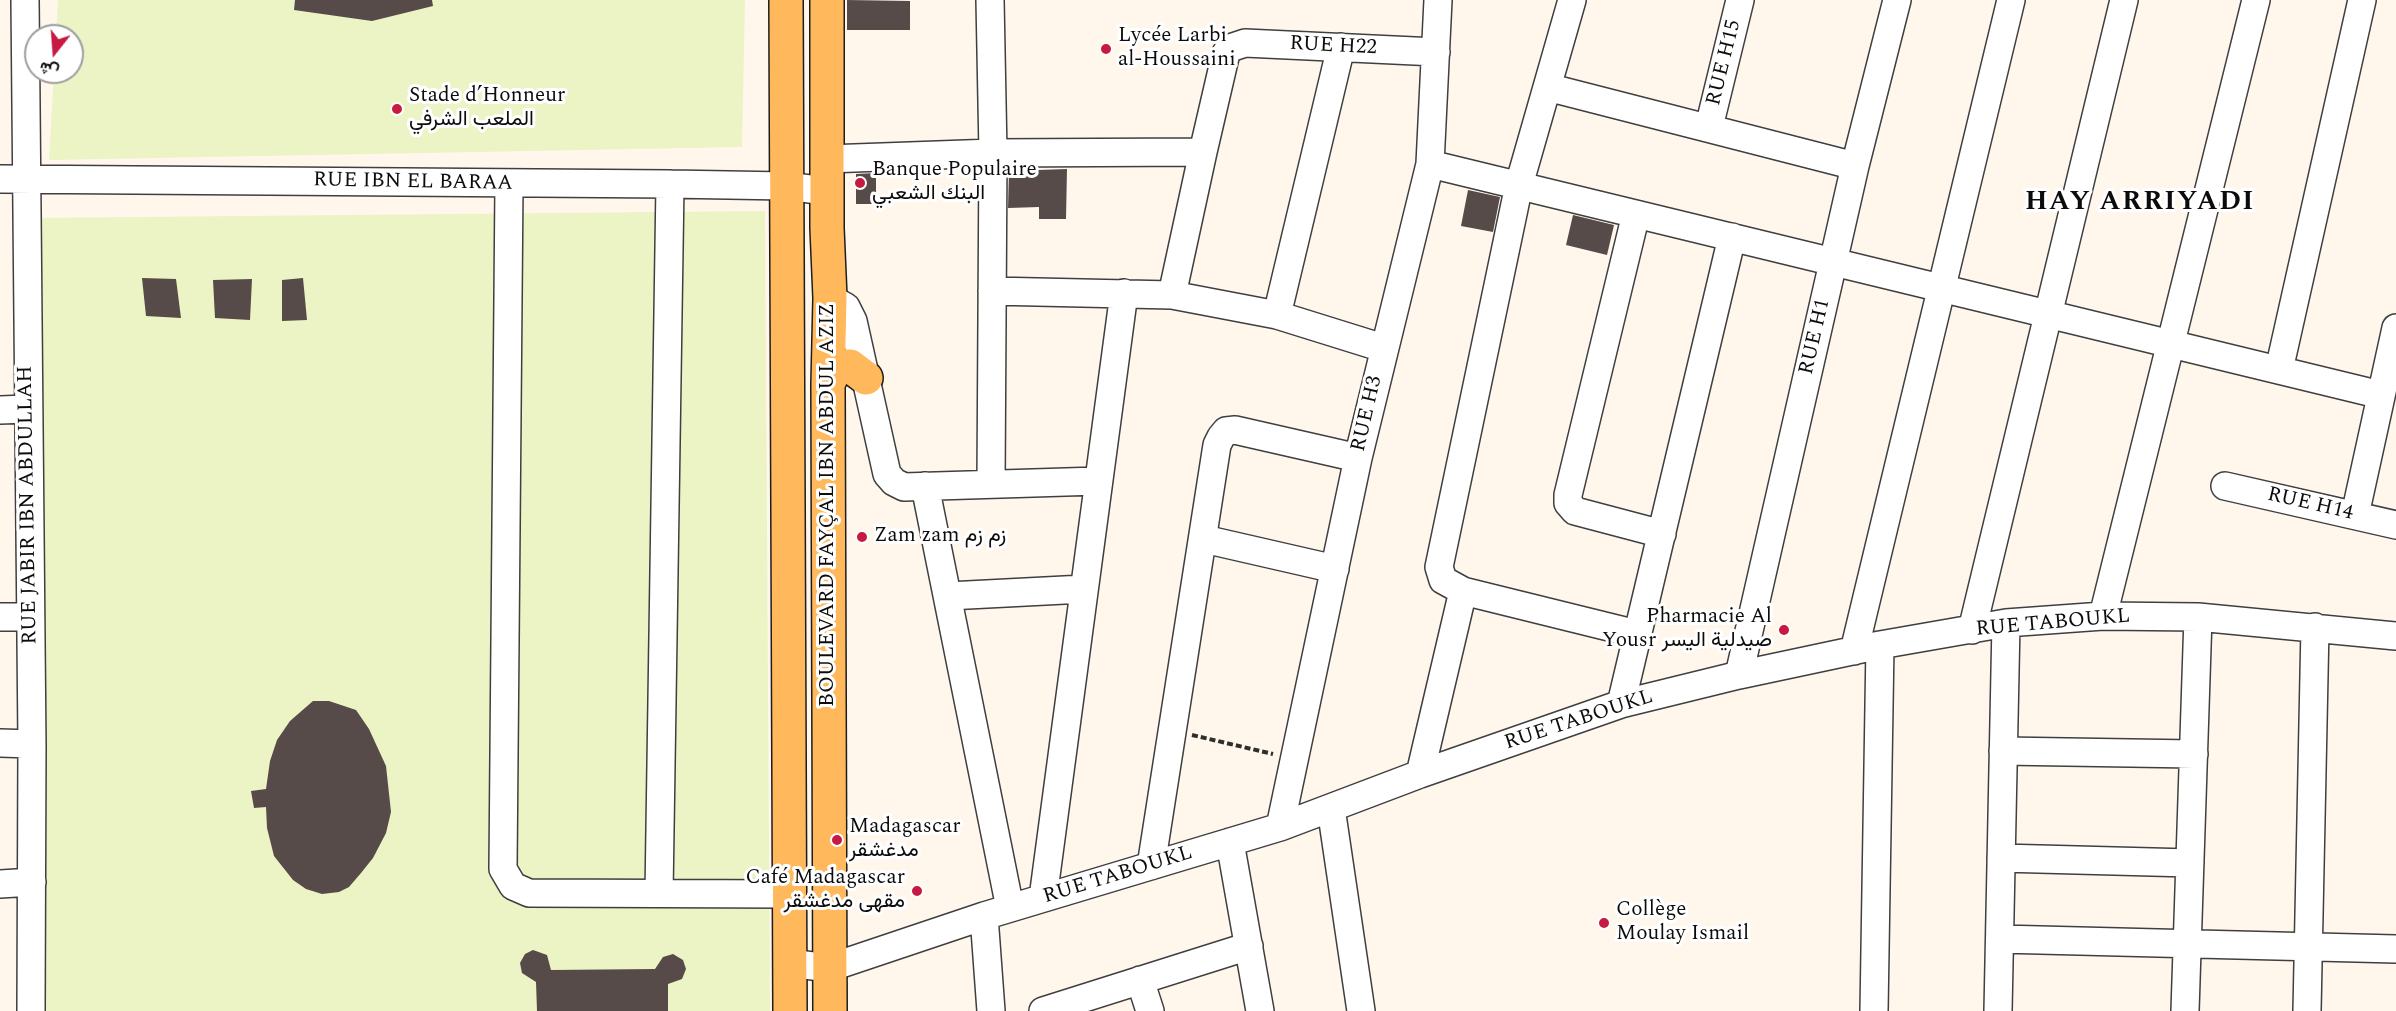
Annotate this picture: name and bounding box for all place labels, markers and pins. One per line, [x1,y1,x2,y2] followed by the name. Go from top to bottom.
[1118,24,1236,74] place label: Lycée Larbi al-Houssaini
[1099,42,1113,56] marker: Lycée Larbi al-Houssaini
[409,84,565,134] place label: Stade d’Honneur الملعب الشرفي
[390,102,404,116] marker: Stade d’Honneur الملعب الشرفي
[872,158,1037,208] place label: Banque Populaire البنك الشعبي
[853,176,867,190] marker: Banque Populaire البنك الشعبي
[874,524,1006,550] place label: Zam zam زم زم
[855,530,869,544] marker: Zam zam زم زم
[1602,605,1772,655] place label: Pharmacie Al Yousr صيدلية اليسر
[1777,623,1791,637] marker: Pharmacie Al Yousr صيدلية اليسر
[849,815,961,865] place label: Madagascar مدغشقر
[830,833,844,847] marker: Madagascar مدغشقر
[746,866,905,916] place label: Café Madagascar مقهى مدغشقر
[910,884,924,898] marker: Café Madagascar مقهى مدغشقر
[1616,898,1749,948] place label: Collège Moulay Ismail
[1597,916,1611,930] marker: Collège Moulay Ismail

